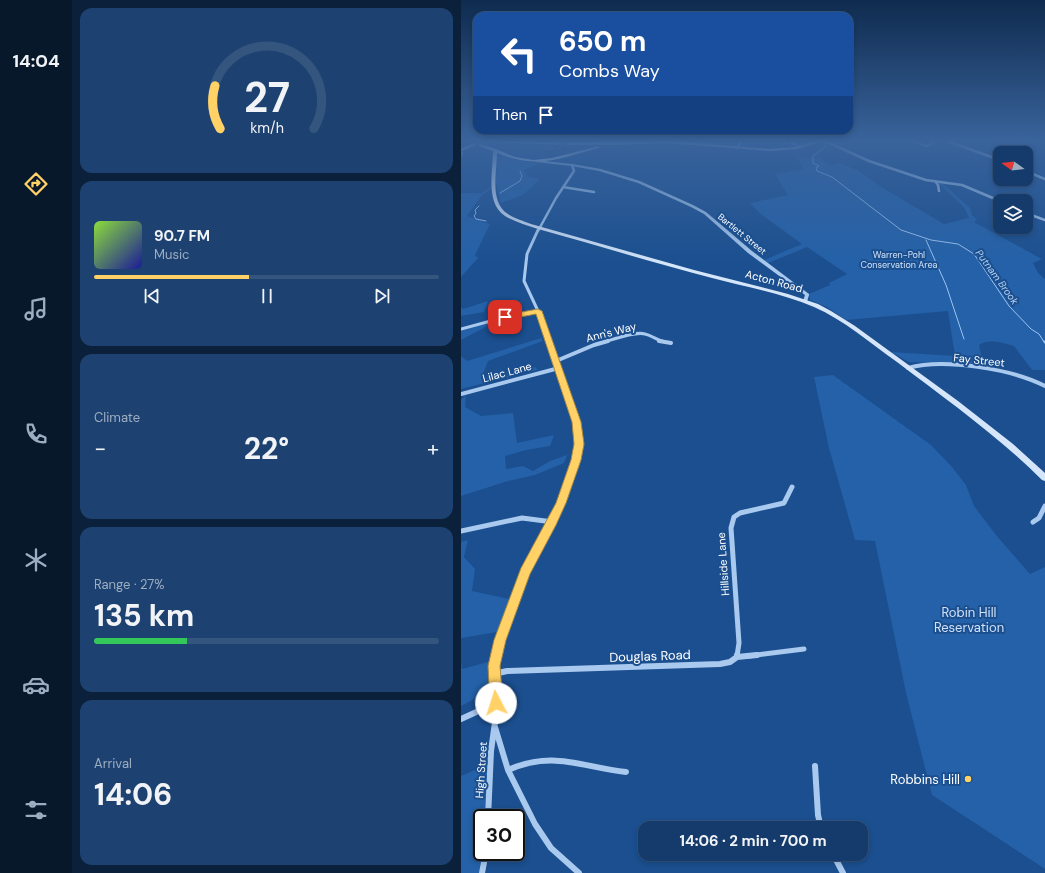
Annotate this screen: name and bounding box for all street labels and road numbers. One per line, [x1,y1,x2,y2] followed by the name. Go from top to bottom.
[715,211,769,258] street label: Bartlett Street
[744,267,804,295] street label: Acton Road
[584,319,638,345] street label: Ann's Way
[953,350,1005,370] street label: Fay Street
[481,359,533,385] street label: Lilac Lane
[714,532,732,596] street label: Hillside Lane
[609,646,691,666] street label: Douglas Road
[472,741,490,799] street label: High Street

